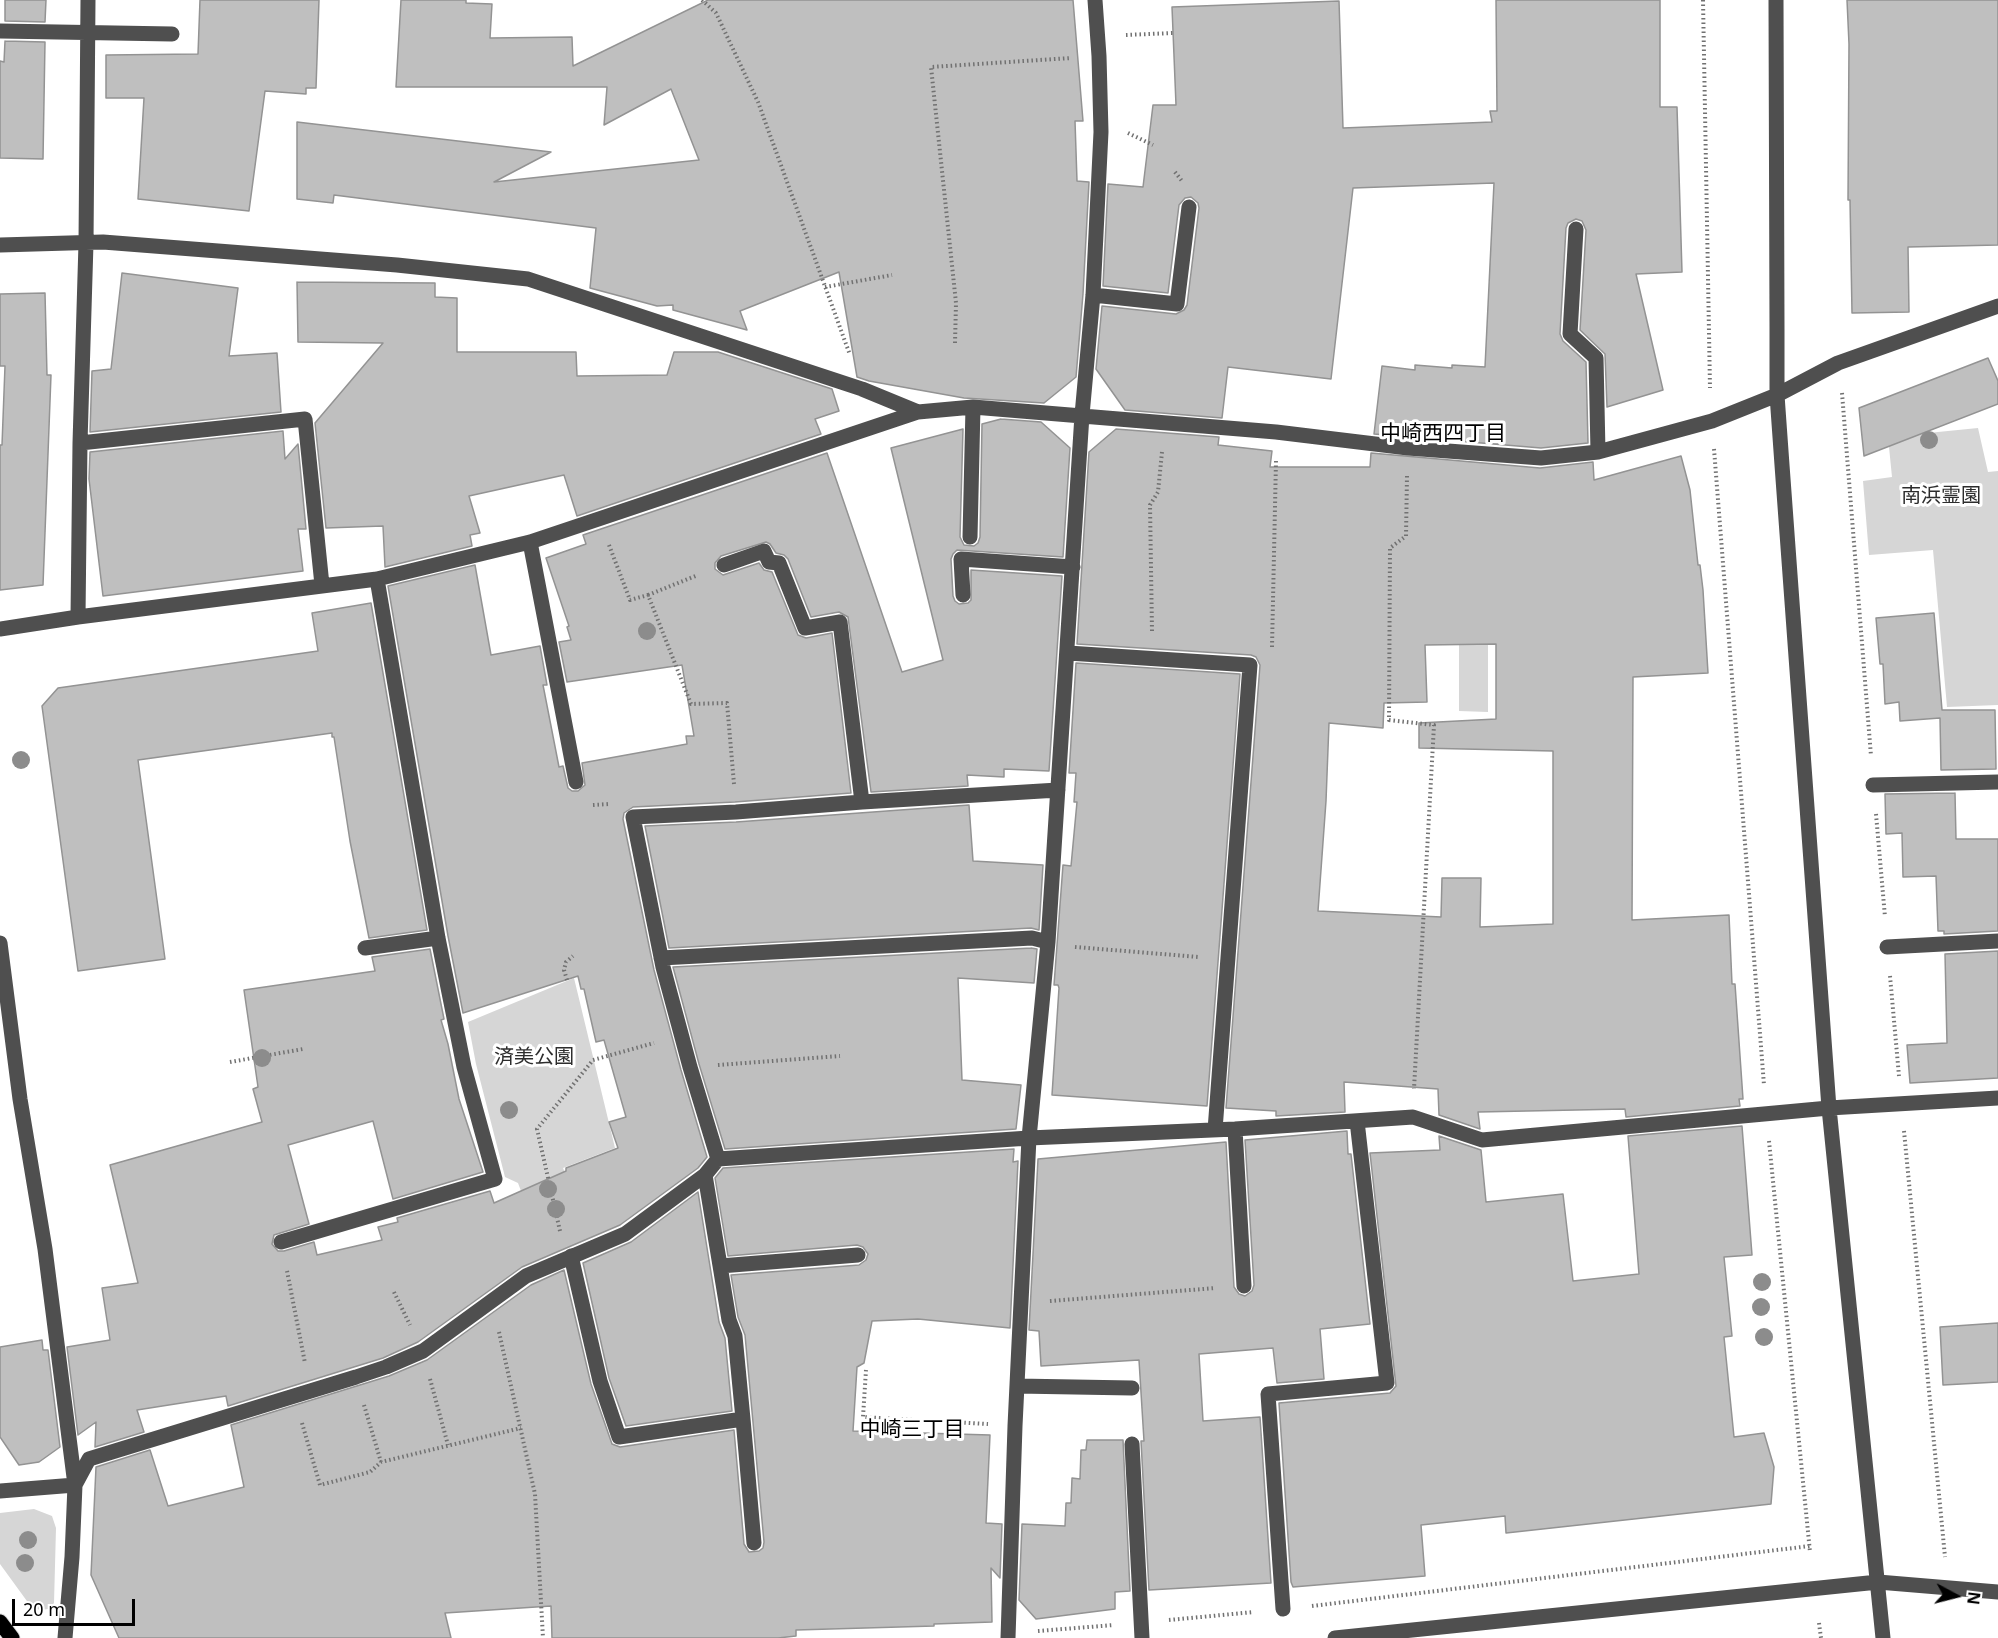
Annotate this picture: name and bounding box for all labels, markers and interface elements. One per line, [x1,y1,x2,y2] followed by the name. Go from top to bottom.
[1380,421,1506,447] district label: 中崎西四丁目
[1901,484,1981,508] park label: 南浜霊園
[494,1045,574,1069] park label: 済美公園
[860,1417,964,1443] district label: 中崎三丁目
[1926,1566,1986,1626] north arrow
[15,1587,138,1625] scale bar
[1962,1590,1986,1606] text: N
[23,1597,65,1621] text: 20 m

